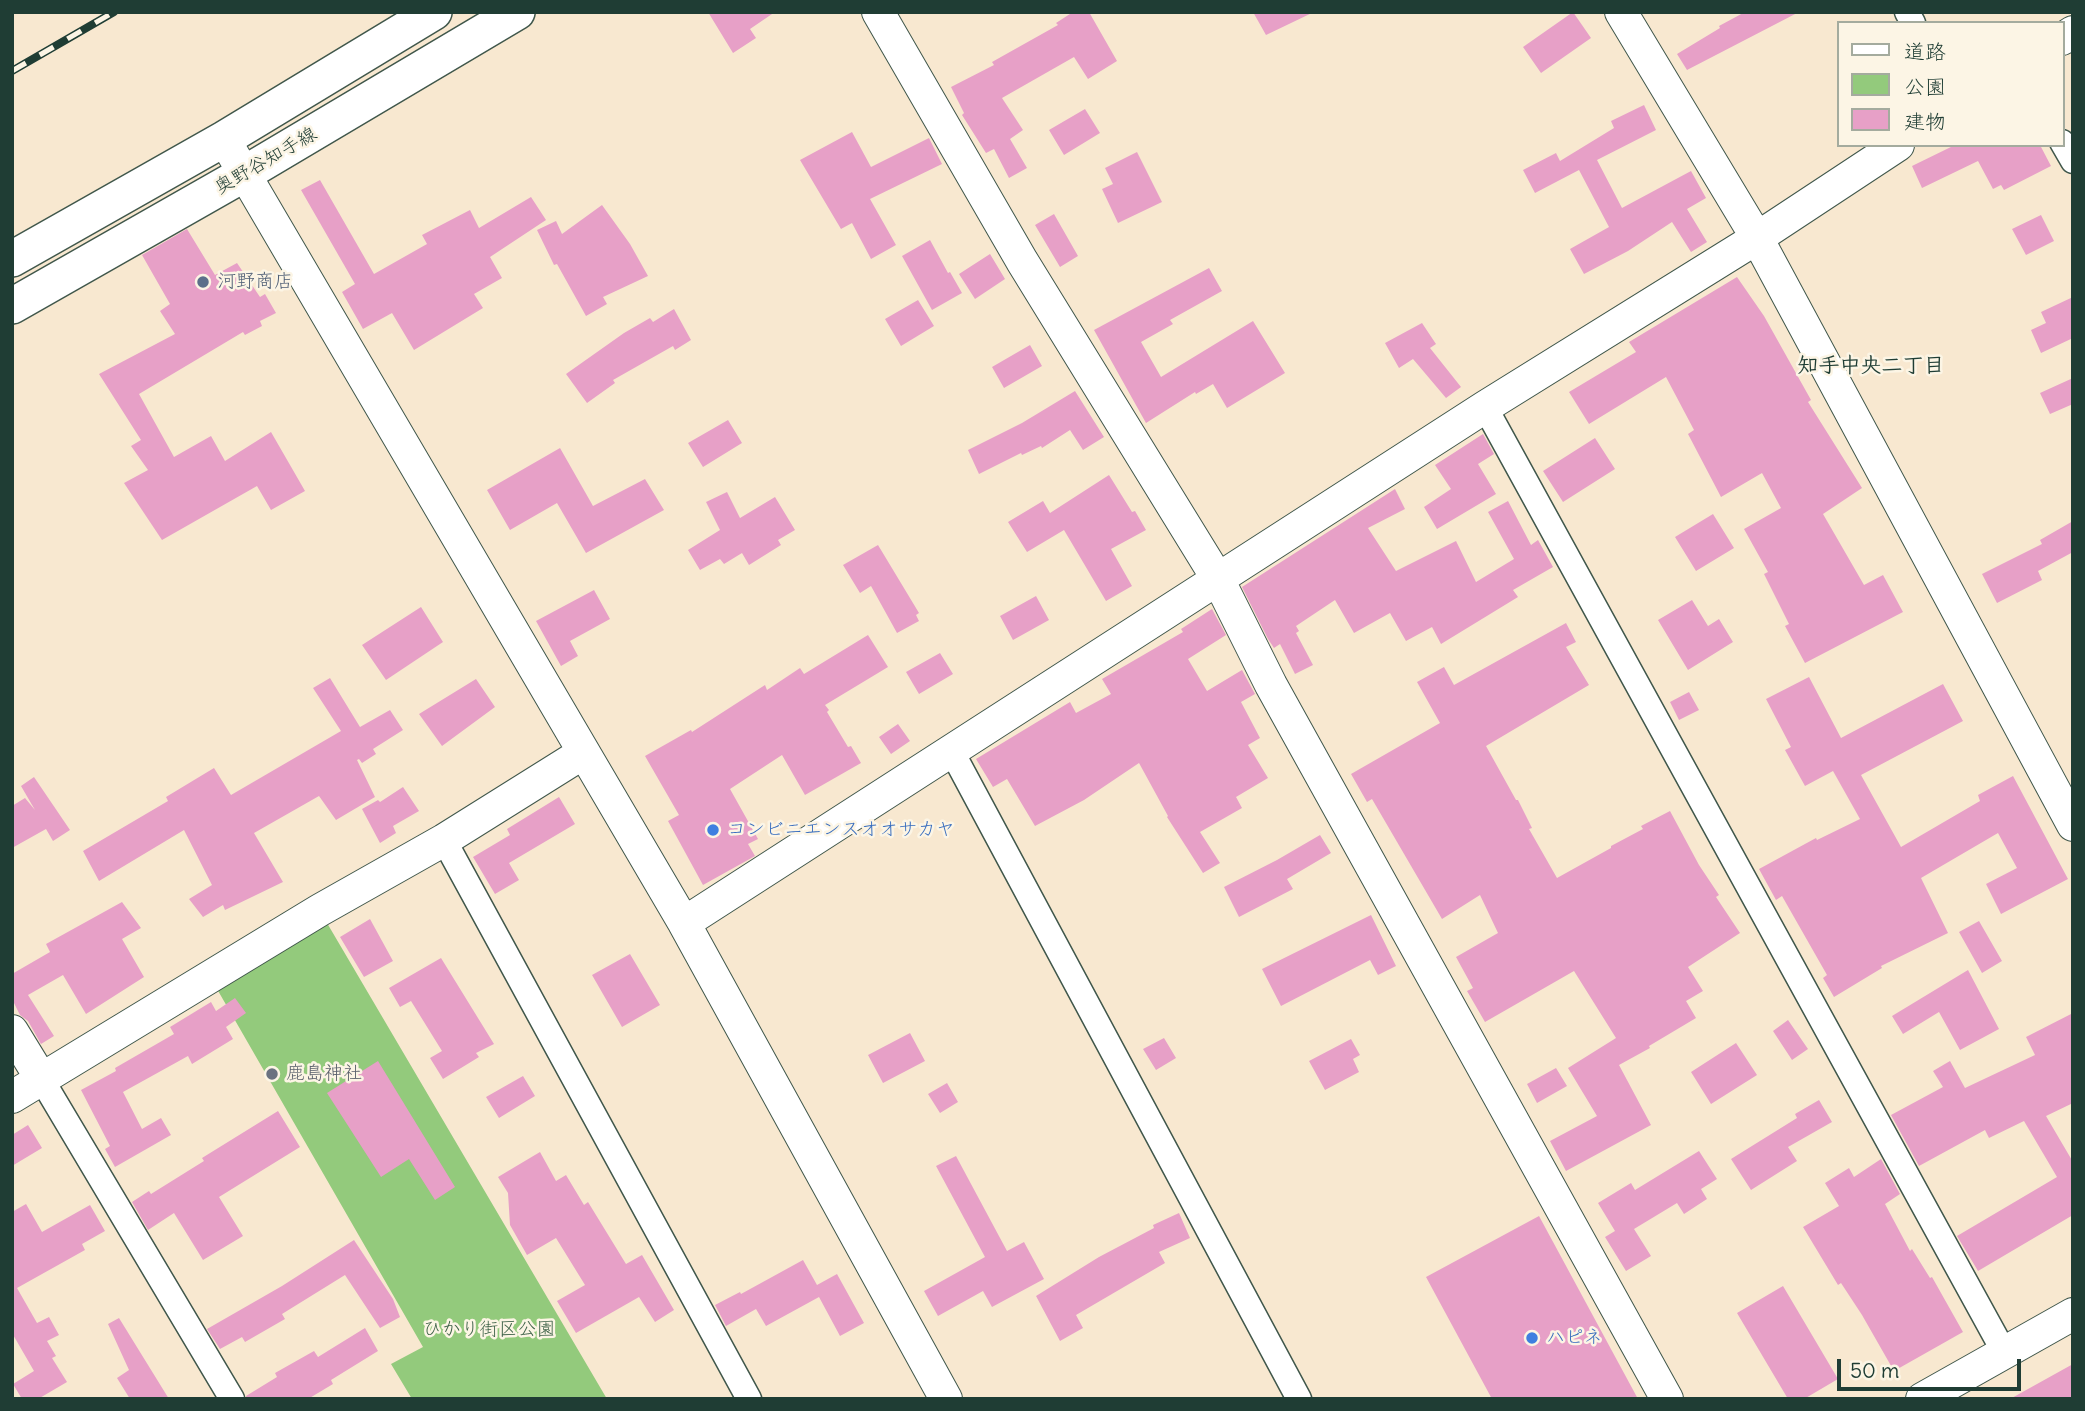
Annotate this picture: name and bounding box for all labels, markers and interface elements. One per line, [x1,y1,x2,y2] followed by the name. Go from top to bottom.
[1836,21,2064,147] legend
[1904,38,1946,65] text: 道路
[1904,73,1946,100] text: 公園
[1904,108,1946,135] text: 建物
[211,123,321,199] street label: 奥野谷知手線
[217,271,293,293] place label: 河野商店
[195,274,211,290] marker: 河野商店
[1798,353,1944,379] district label: 知手中央二丁目
[727,819,955,841] place label: コンビニエンスオオサカヤ
[705,822,721,838] marker: コンビニエンスオオサカヤ
[286,1063,362,1085] place label: 鹿島神社
[264,1066,280,1082] marker: 鹿島神社
[423,1319,555,1341] park label: ひかり街区公園
[1546,1327,1603,1349] place label: ハピネ
[1524,1330,1540,1346] marker: ハピネ
[1840,1344,2024,1388] scale bar
[1850,1357,1899,1384] text: 50 m

